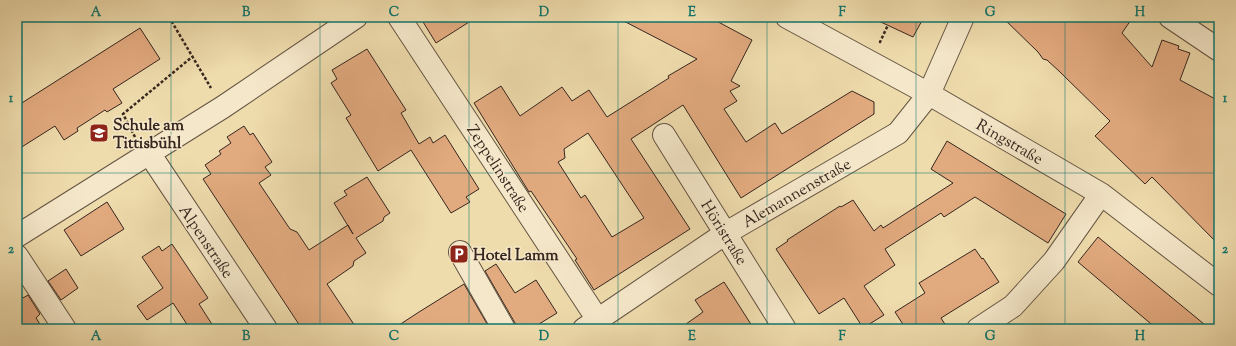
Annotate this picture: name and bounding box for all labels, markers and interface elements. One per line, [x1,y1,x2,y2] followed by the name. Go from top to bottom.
[91,4,102,22] text: A
[242,4,251,22] text: B
[389,4,399,22] text: C
[539,4,549,22] text: D
[688,4,696,22] text: E
[838,4,846,22] text: F
[985,4,996,22] text: G
[1135,4,1146,22] text: H
[9,90,14,108] text: 1
[1223,90,1228,108] text: 1
[113,115,185,156] place label: Schule am Tittisbühl
[971,115,1047,172] street label: Ringstraße
[460,121,534,218] street label: Zeppelinstraße
[88,122,110,144] school or university icon: Schule am Tittisbühl
[739,154,856,235] street label: Alemannenstraße
[694,196,752,270] street label: Höristraße
[172,201,238,284] street label: Alpenstraße
[8,241,15,259] text: 2
[1222,241,1229,259] text: 2
[448,243,470,265] parking icon: Hotel Lamm
[473,245,559,268] place label: Hotel Lamm
[91,328,102,346] text: A
[242,328,251,346] text: B
[389,328,399,346] text: C
[539,328,549,346] text: D
[688,328,696,346] text: E
[838,328,846,346] text: F
[985,328,996,346] text: G
[1135,328,1146,346] text: H

